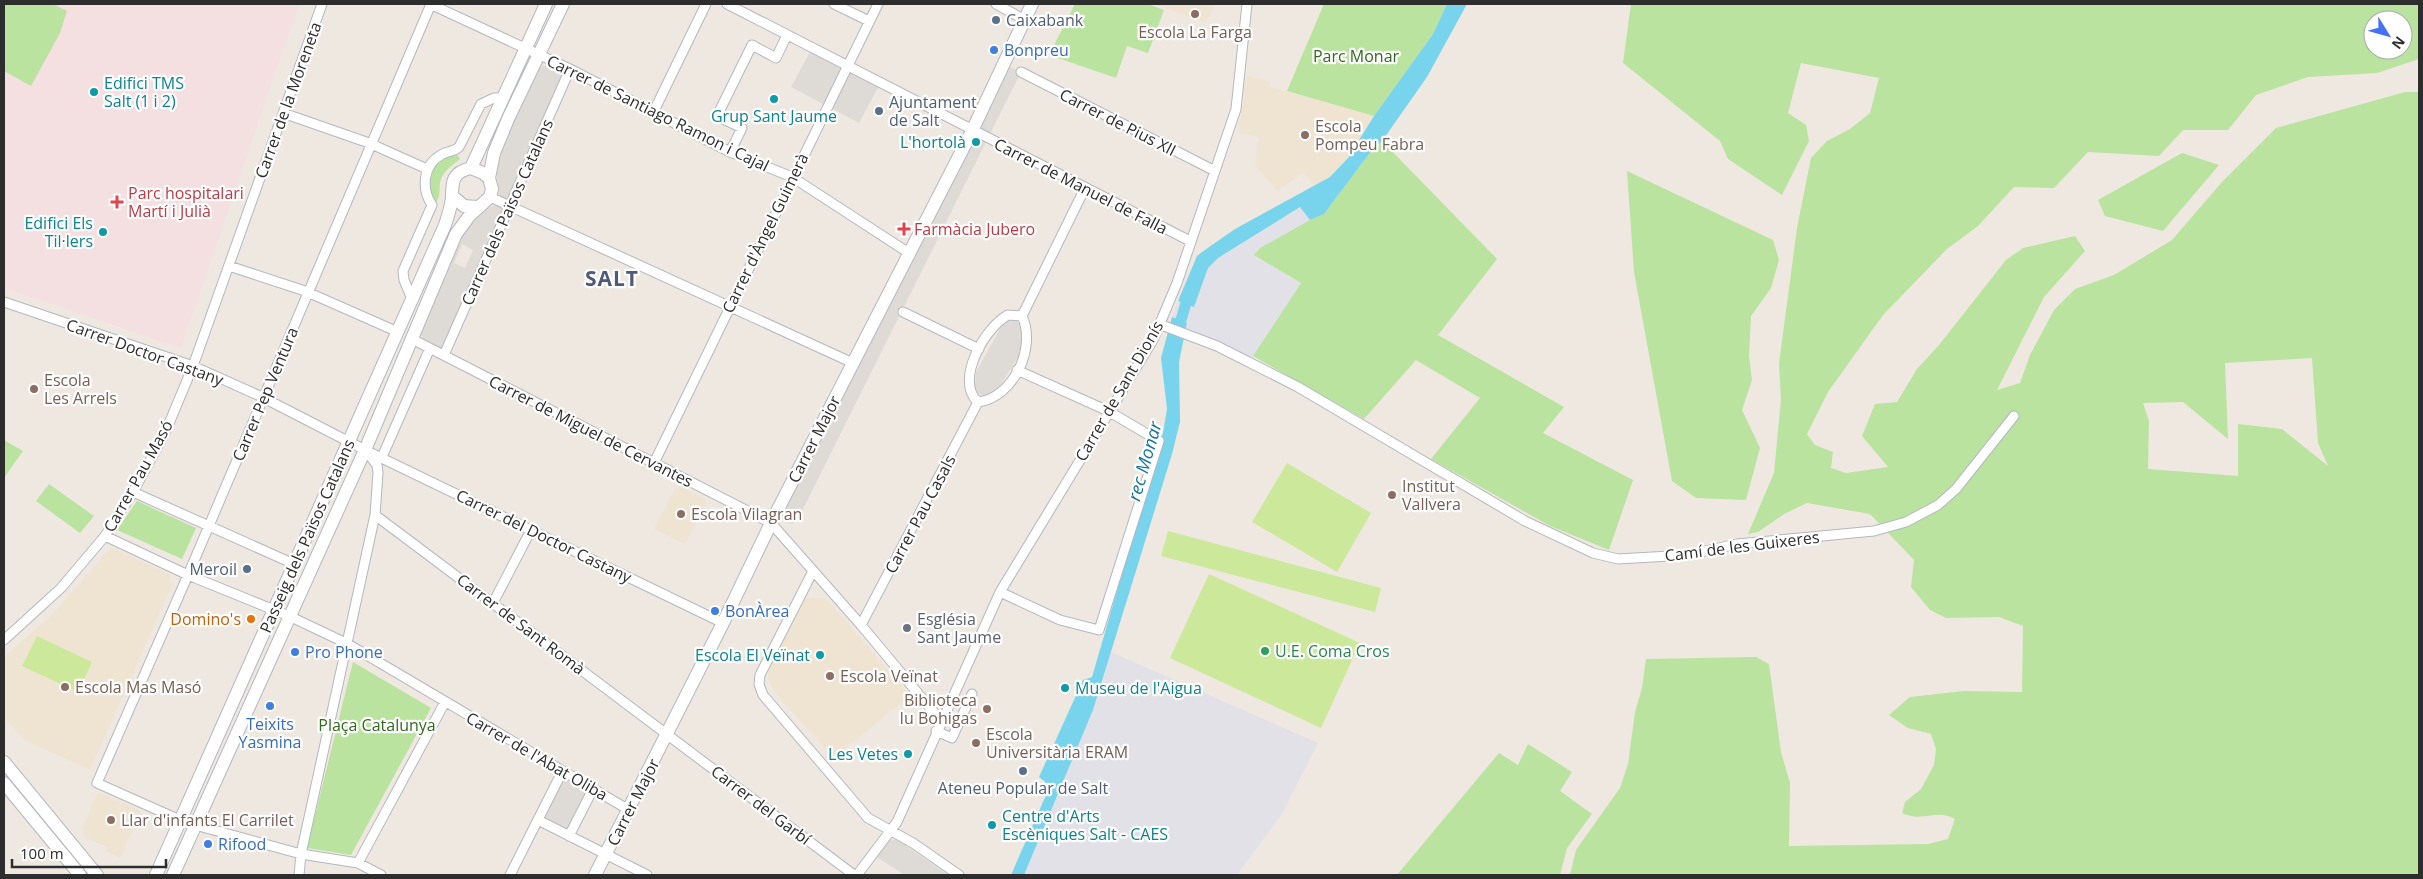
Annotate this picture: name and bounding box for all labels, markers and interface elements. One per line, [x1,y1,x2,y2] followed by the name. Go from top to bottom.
[1189,8,1201,20] marker: Escola La Farga
[1006,9,1084,31] place label: Caixabank
[2363,10,2413,60] north arrow
[990,14,1002,26] marker: Caixabank
[250,19,326,181] street label: Carrer de la Moreneta
[1138,21,1252,43] place label: Escola La Farga
[2388,33,2410,53] text: N
[1004,39,1069,61] place label: Bonpreu
[988,44,1000,56] marker: Bonpreu
[1313,45,1400,67] park label: Parc Monar
[543,50,773,176] street label: Carrer de Santiago Ramon i Cajal
[104,72,184,112] place label: Edifici TMS Salt (1 i 2)
[1056,83,1180,161] street label: Carrer de Pius XII
[88,86,100,98] marker: Edifici TMS Salt (1 i 2)
[889,91,977,131] place label: Ajuntament de Salt
[768,93,780,105] marker: Grup Sant Jaume
[711,105,837,127] place label: Grup Sant Jaume
[873,105,885,117] marker: Ajuntament de Salt
[456,115,558,309] street label: Carrer dels Països Catalans
[1315,115,1424,155] place label: Escola Pompeu Fabra
[1299,129,1311,141] marker: Escola Pompeu Fabra
[900,131,966,153] place label: L'hortolà
[991,133,1171,239] street label: Carrer de Manuel de Falla
[970,136,982,148] marker: L'hortolà
[717,149,813,317] street label: Carrer d'Àngel Guimerà
[128,182,244,222] place label: Parc hospitalari Martí i Julià
[110,195,124,209] marker: Parc hospitalari Martí i Julià
[24,212,93,252] place label: Edifici Els Til·lers
[914,218,1035,240] place label: Farmàcia Jubero
[898,223,910,235] marker: Farmàcia Jubero
[97,226,109,238] marker: Edifici Els Til·lers
[585,264,639,292] district label: SALT
[63,313,228,391] street label: Carrer Doctor Castany
[1070,317,1168,465] street label: Carrer de Sant Dionís
[227,324,303,464] street label: Carrer Pep Ventura
[44,369,117,409] place label: Escola Les Arrels
[485,370,697,492] street label: Carrer de Miguel de Cervantes
[28,383,40,395] marker: Escola Les Arrels
[783,391,846,486] street label: Carrer Major
[98,416,178,536] street label: Carrer Pau Masó
[1121,418,1167,504] water label: rec Monar
[254,436,360,636] street label: Passeig dels Països Catalans
[879,451,961,577] street label: Carrer Pau Casals
[1402,475,1461,515] place label: Institut Vallvera
[453,484,636,589] street label: Carrer del Doctor Castany
[1386,489,1398,501] marker: Institut Vallvera
[691,503,802,525] place label: Escola Vilagran
[675,508,687,520] marker: Escola Vilagran
[1663,526,1821,566] street label: Camí de les Guixeres
[189,558,237,580] place label: Meroil
[241,563,253,575] marker: Meroil
[452,569,590,679] street label: Carrer de Sant Romà
[725,600,789,622] place label: BonÀrea
[709,605,721,617] marker: BonÀrea
[170,608,241,630] place label: Domino's
[917,608,1001,648] place label: Església Sant Jaume
[245,613,257,625] marker: Domino's
[901,622,913,634] marker: Església Sant Jaume
[1275,640,1390,662] place label: U.E. Coma Cros
[305,641,383,663] place label: Pro Phone
[695,644,810,666] place label: Escola El Veïnat
[1259,645,1271,657] marker: U.E. Coma Cros
[289,646,301,658] marker: Pro Phone
[814,649,826,661] marker: Escola El Veïnat
[840,665,938,687] place label: Escola Veïnat
[824,670,836,682] marker: Escola Veïnat
[75,676,201,698] place label: Escola Mas Masó
[1075,677,1202,699] place label: Museu de l'Aigua
[59,681,71,693] marker: Escola Mas Masó
[1059,682,1071,694] marker: Museu de l'Aigua
[900,689,977,729] place label: Biblioteca Iu Bohigas
[264,700,276,712] marker: Teixits Yasmina
[981,703,993,715] marker: Biblioteca Iu Bohigas
[462,706,612,806] street label: Carrer de l'Abat Oliba
[238,713,302,753] place label: Teixits Yasmina
[318,714,436,736] park label: Plaça Catalunya
[986,723,1128,763] place label: Escola Universitària ERAM
[970,737,982,749] marker: Escola Universitària ERAM
[828,743,898,765] place label: Les Vetes
[902,748,914,760] marker: Les Vetes
[602,754,665,849] street label: Carrer Major
[707,760,816,850] street label: Carrer del Garbí
[1017,765,1029,777] marker: Ateneu Popular de Salt
[938,777,1108,799] place label: Ateneu Popular de Salt
[1002,805,1168,845] place label: Centre d'Arts Escèniques Salt - CAES
[121,809,294,831] place label: Llar d'infants El Carrilet
[105,814,117,826] marker: Llar d'infants El Carrilet
[986,819,998,831] marker: Centre d'Arts Escèniques Salt - CAES
[218,833,266,855] place label: Rifood
[12,836,166,868] scale bar
[202,838,214,850] marker: Rifood
[20,843,64,863] text: 100 m

